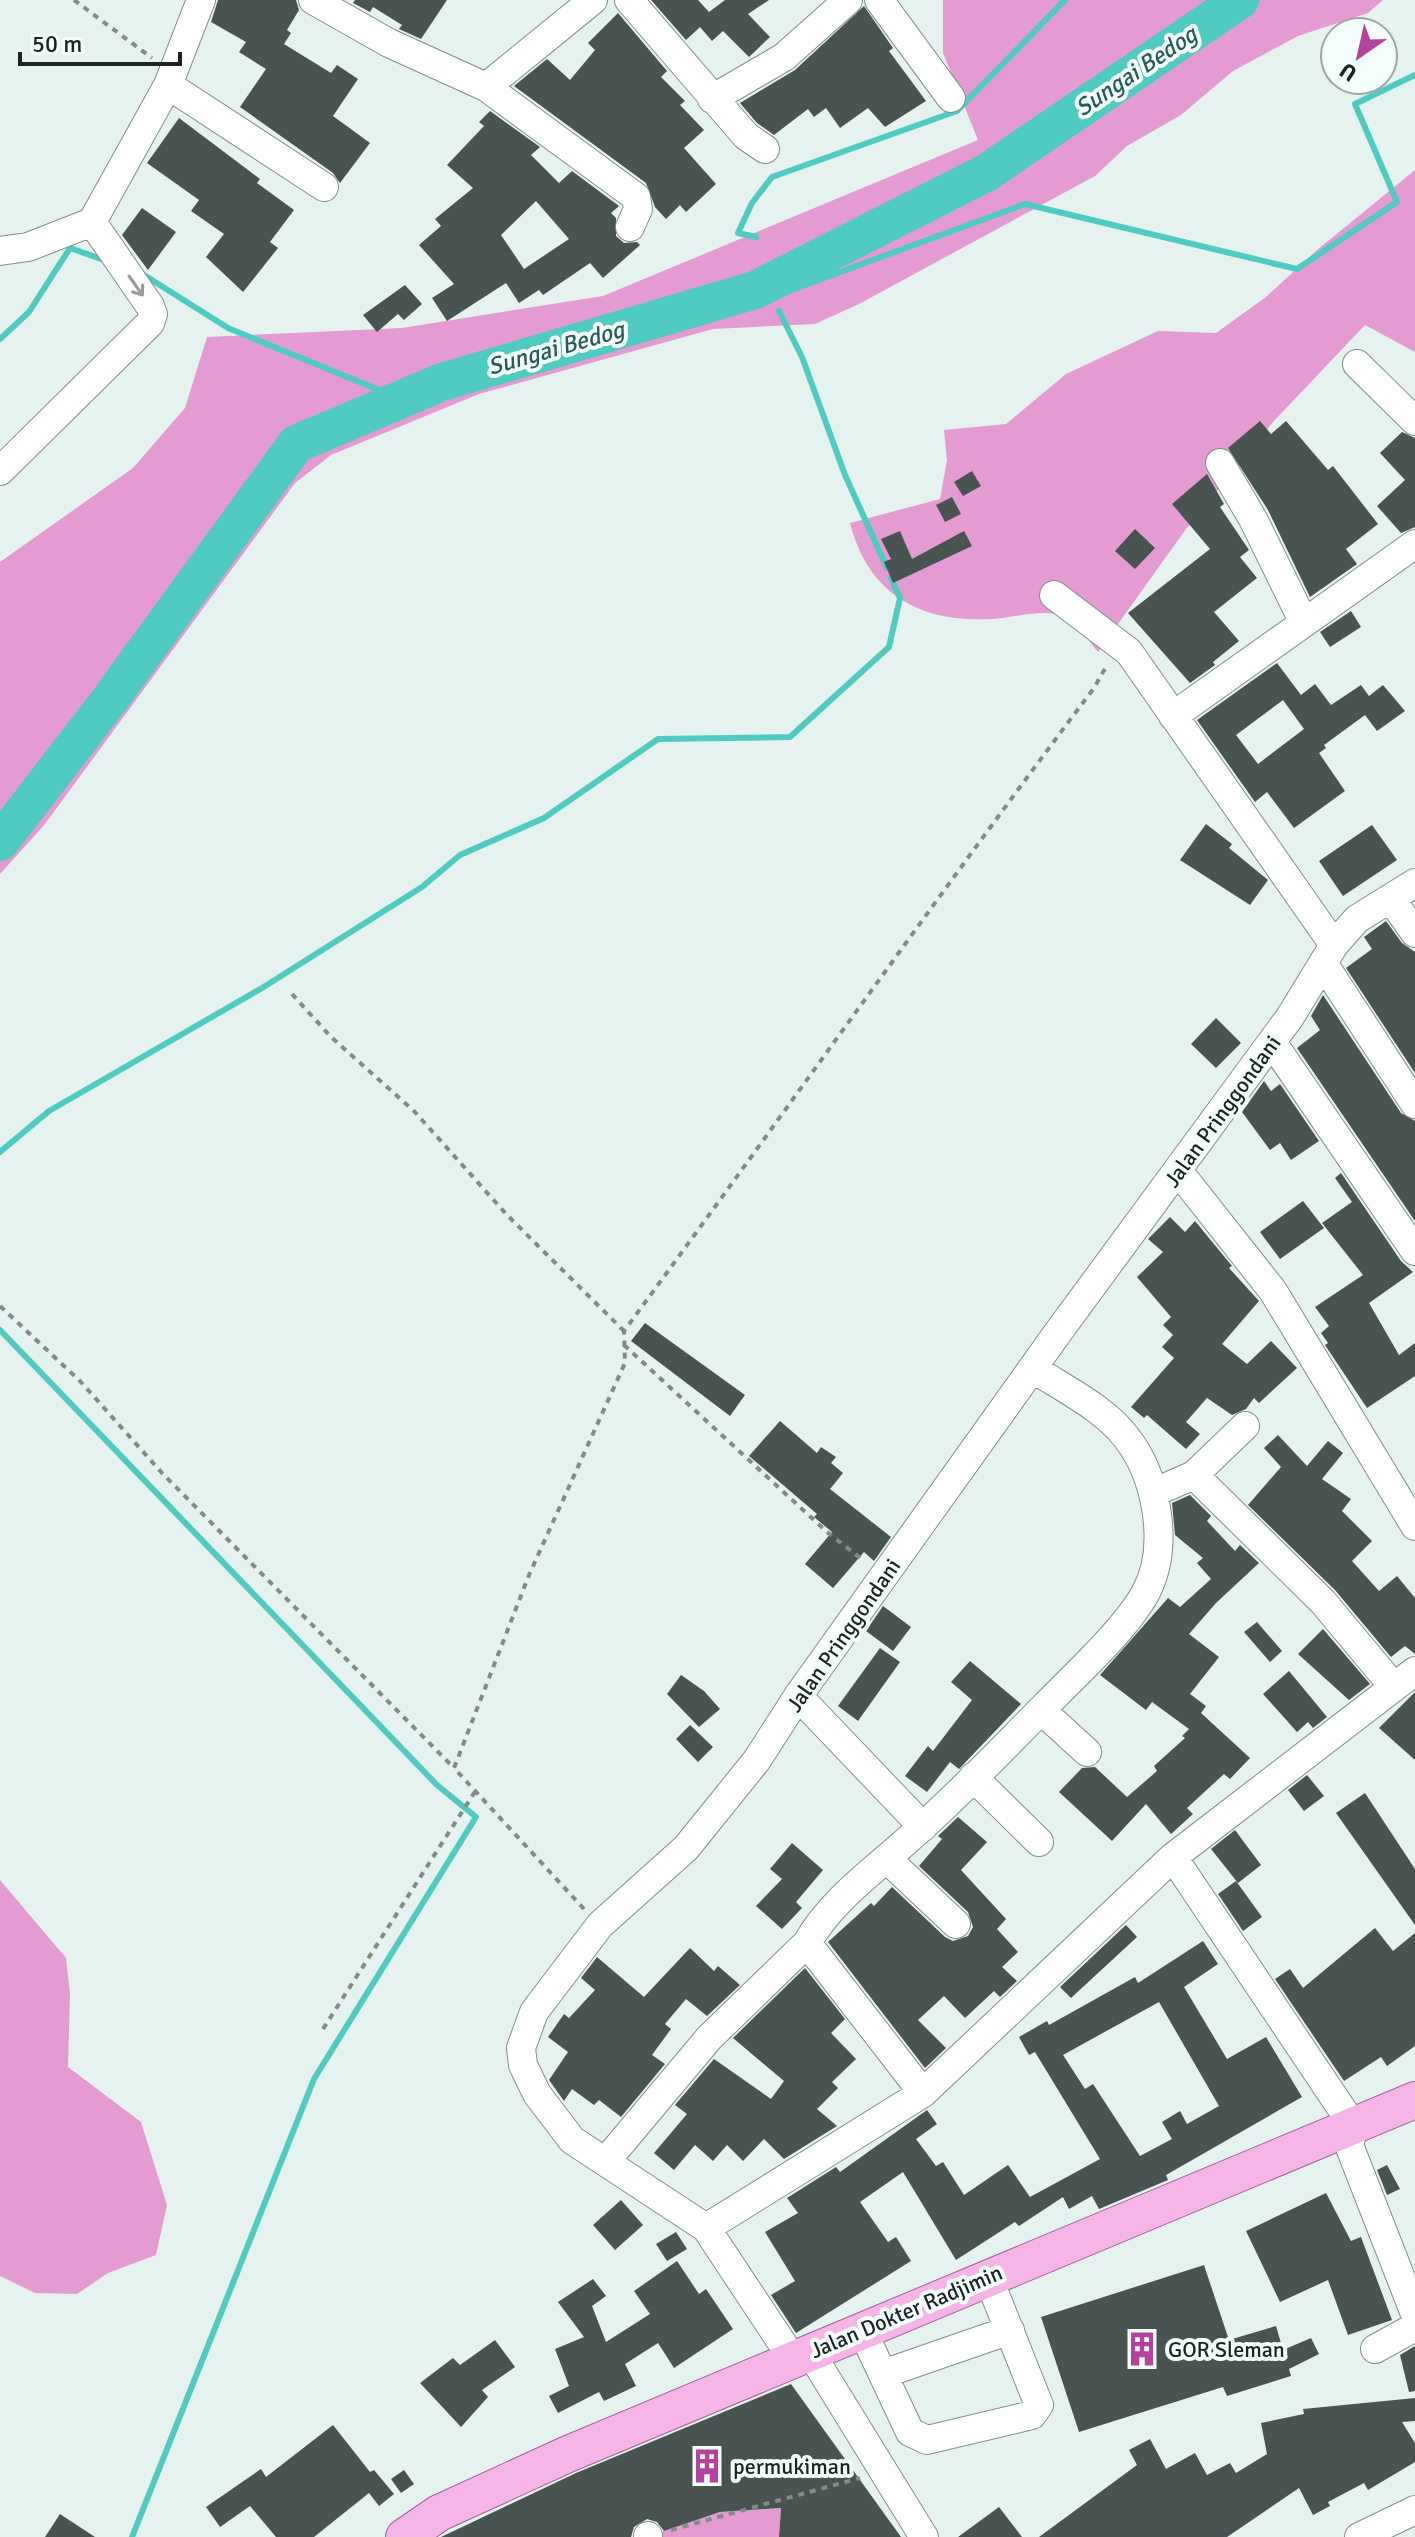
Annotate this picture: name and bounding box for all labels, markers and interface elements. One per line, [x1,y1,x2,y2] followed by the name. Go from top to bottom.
[20,16,180,66] scale bar
[1319,16,1399,96] north arrow
[1069,18,1205,123] water label: Sungai Bedog
[32,29,82,59] text: 50 m
[1334,57,1362,88] text: U
[128,275,144,297] one-way arrow
[484,314,630,382] water label: Sungai Bedog
[1158,1030,1287,1192] street label: Jalan Pringgondani
[780,1553,906,1717] street label: Jalan Pringgondani
[806,2259,1006,2364] street label: Jalan Dokter Radjimin
[1123,2330,1161,2368] building icon: GOR Sleman
[1168,2336,1285,2363] place label: GOR Sleman
[688,2447,726,2485] building icon: permukiman
[733,2453,851,2480] place label: permukiman

